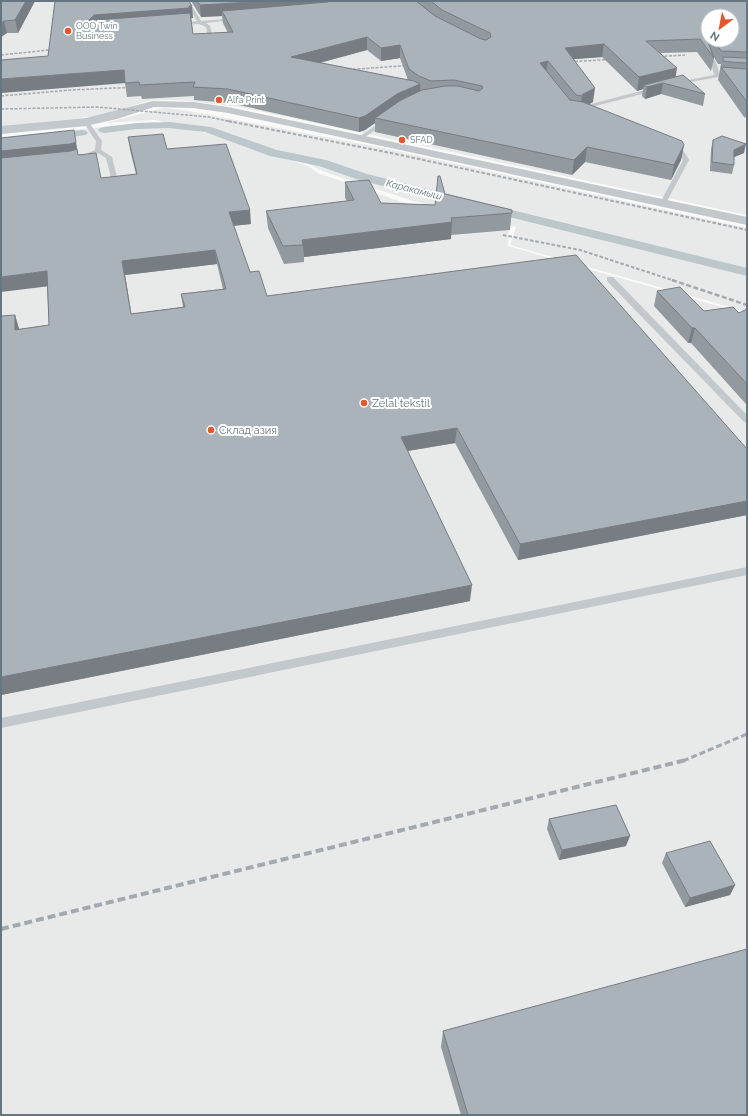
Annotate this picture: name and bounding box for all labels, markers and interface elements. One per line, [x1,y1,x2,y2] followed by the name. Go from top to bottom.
[700,8,740,48] north arrow
[76,21,118,41] place label: ООО Twin Business
[63,26,73,36] marker: ООО Twin Business
[708,28,722,44] text: N
[214,95,224,105] marker: Alfa Print
[227,95,265,105] place label: Alfa Print
[397,135,407,145] marker: SFAD
[410,135,433,145] place label: SFAD
[385,177,443,202] water label: Каракамыш
[372,397,430,410] place label: Zelal tekstil
[359,398,369,408] marker: Zelal tekstil
[219,424,277,437] place label: Склад азия
[206,425,216,435] marker: Склад азия

